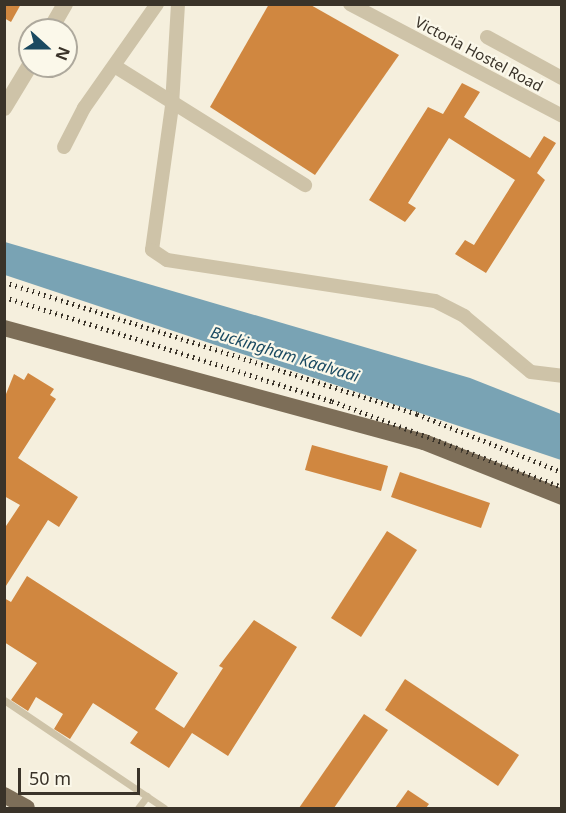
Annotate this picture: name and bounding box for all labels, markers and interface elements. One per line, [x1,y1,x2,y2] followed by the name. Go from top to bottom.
[412,13,546,95] street label: Victoria Hostel Road
[18,18,78,78] north arrow
[50,44,76,64] text: N
[208,322,362,386] water label: Buckingham Kaalvaai
[21,756,142,794] scale bar
[29,766,71,790] text: 50 m

